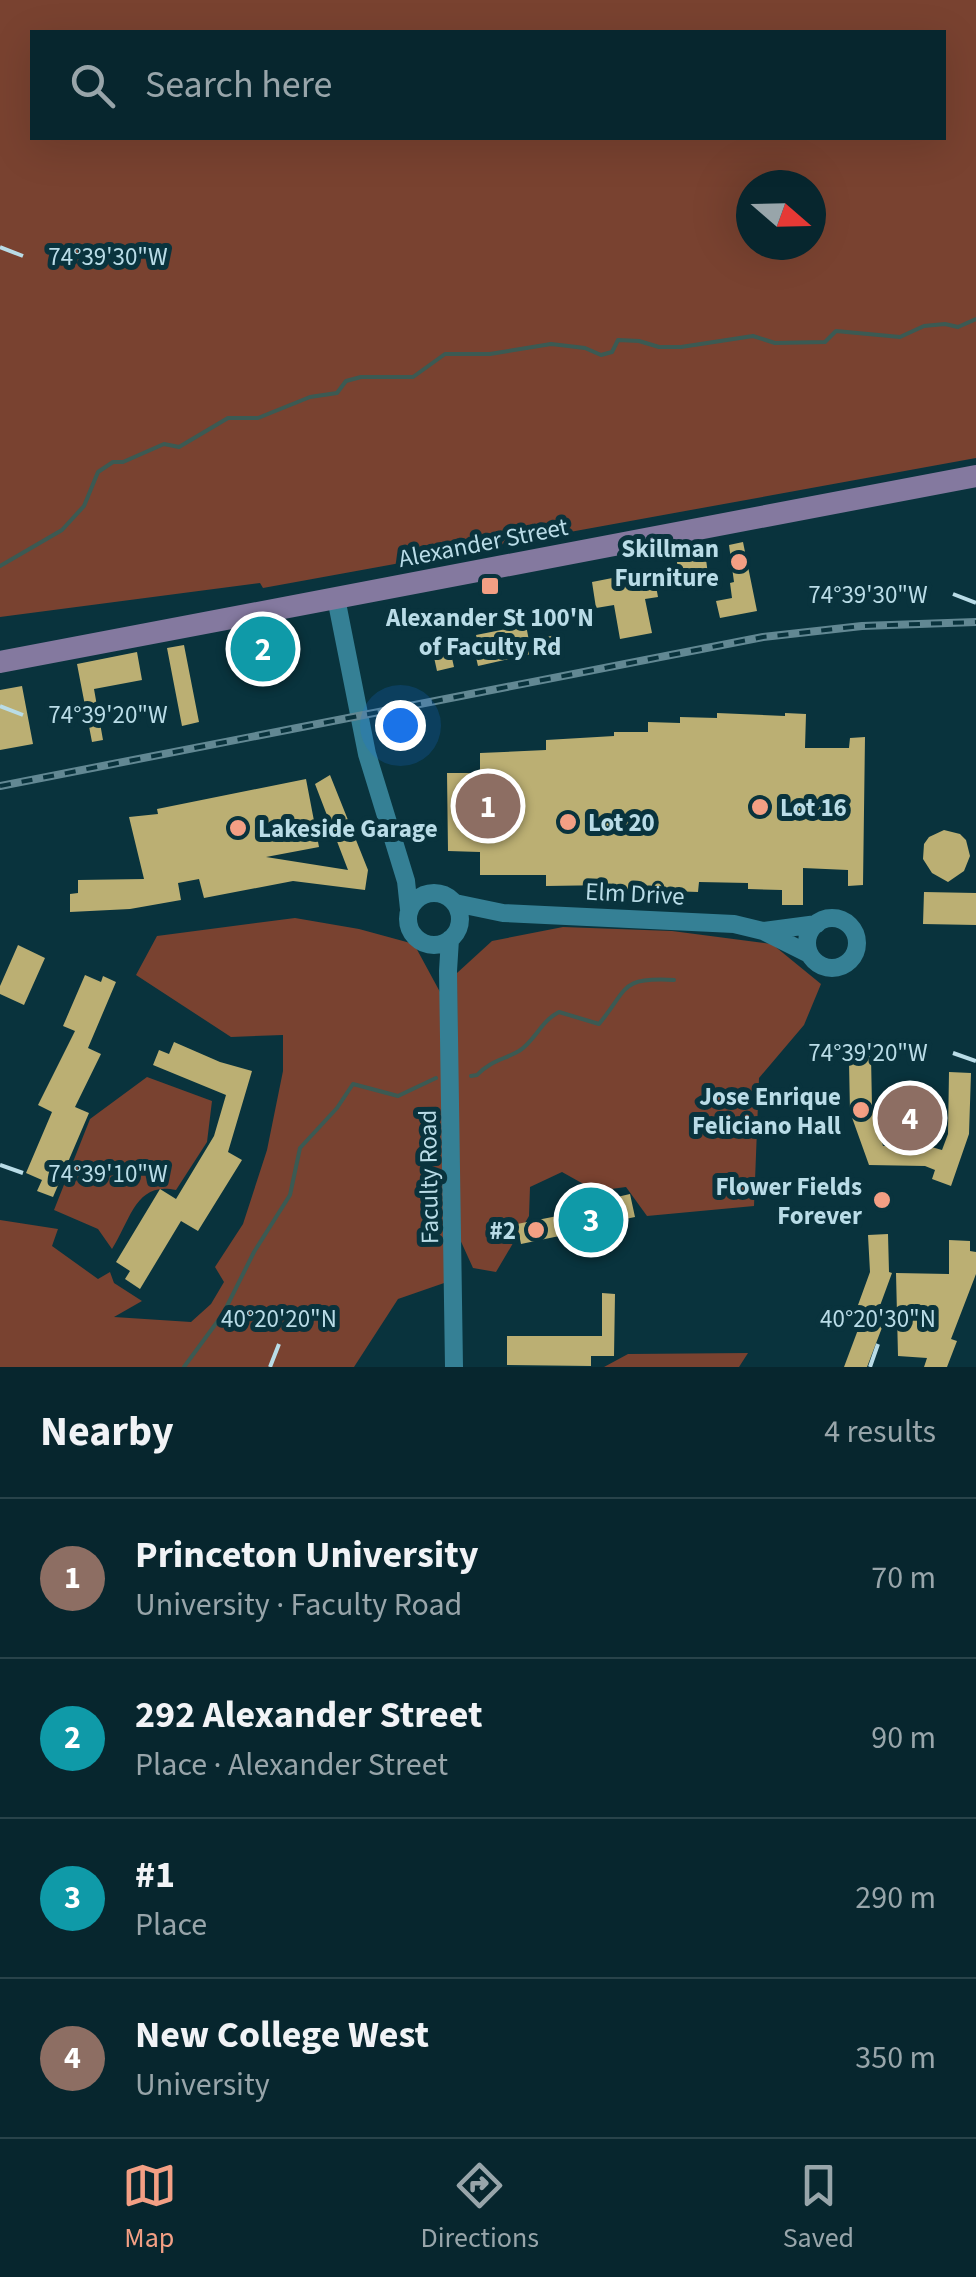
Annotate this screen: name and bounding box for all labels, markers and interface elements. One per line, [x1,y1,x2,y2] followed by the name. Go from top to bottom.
[30,30,946,140] search box
[65,58,120,113] icon: search
[145,58,332,112] text: Search here
[736,170,826,260] north arrow
[48,239,168,275] text: 74°39'30"W
[395,509,572,577] street label: Alexander Street
[615,531,719,596] place label: Skillman Furniture
[728,551,750,573] marker: Skillman Furniture
[479,575,501,597] marker: Alexander St 100'N of Faculty Rd
[808,577,928,613] text: 74°39'30"W
[385,600,594,665] place label: Alexander St 100'N of Faculty Rd
[230,612,296,686] pin: 2
[48,697,168,733] text: 74°39'20"W
[375,700,426,751] your location
[456,768,520,844] pin: 1
[780,790,847,826] place label: Lot 16
[749,796,771,818] marker: Lot 16
[588,805,655,841] place label: Lot 20
[258,811,438,847] place label: Lakeside Garage
[557,811,579,833] marker: Lot 20
[227,817,249,839] marker: Lakeside Garage
[584,873,686,915] street label: Elm Drive
[808,1035,928,1071] text: 74°39'20"W
[692,1079,841,1144] place label: Jose Enrique Feliciano Hall
[878,1080,942,1156] pin: 4
[850,1099,872,1121] marker: Jose Enrique Feliciano Hall
[410,1110,448,1244] street label: Faculty Road
[48,1156,168,1192] text: 74°39'10"W
[715,1169,862,1234] place label: Flower Fields Forever
[558,1182,624,1258] pin: 3
[871,1189,893,1211] marker: Flower Fields Forever
[490,1213,516,1249] place label: #2
[525,1219,547,1241] marker: #2
[221,1301,337,1337] text: 40°20'20"N
[820,1301,936,1337] text: 40°20'30"N
[40,1402,174,1462] text: Nearby
[824,1409,936,1455] text: 4 results
[135,1528,479,1582] text: Princeton University
[64,1555,81,1601] text: 1
[871,1555,936,1601] text: 70 m
[135,1582,462,1628] text: University · Faculty Road
[135,1688,482,1742] text: 292 Alexander Street
[64,1715,81,1761] text: 2
[871,1715,936,1761] text: 90 m
[135,1742,448,1788] text: Place · Alexander Street
[135,1848,175,1902] text: #1
[64,1875,81,1921] text: 3
[855,1875,936,1921] text: 290 m
[135,1902,207,1948] text: Place
[135,2008,429,2062] text: New College West
[64,2035,81,2081] text: 4
[855,2035,936,2081] text: 350 m
[135,2062,270,2108] text: University
[122,2158,177,2258] tab: Map
[421,2158,539,2258] tab: Directions
[783,2158,854,2258] tab: Saved

